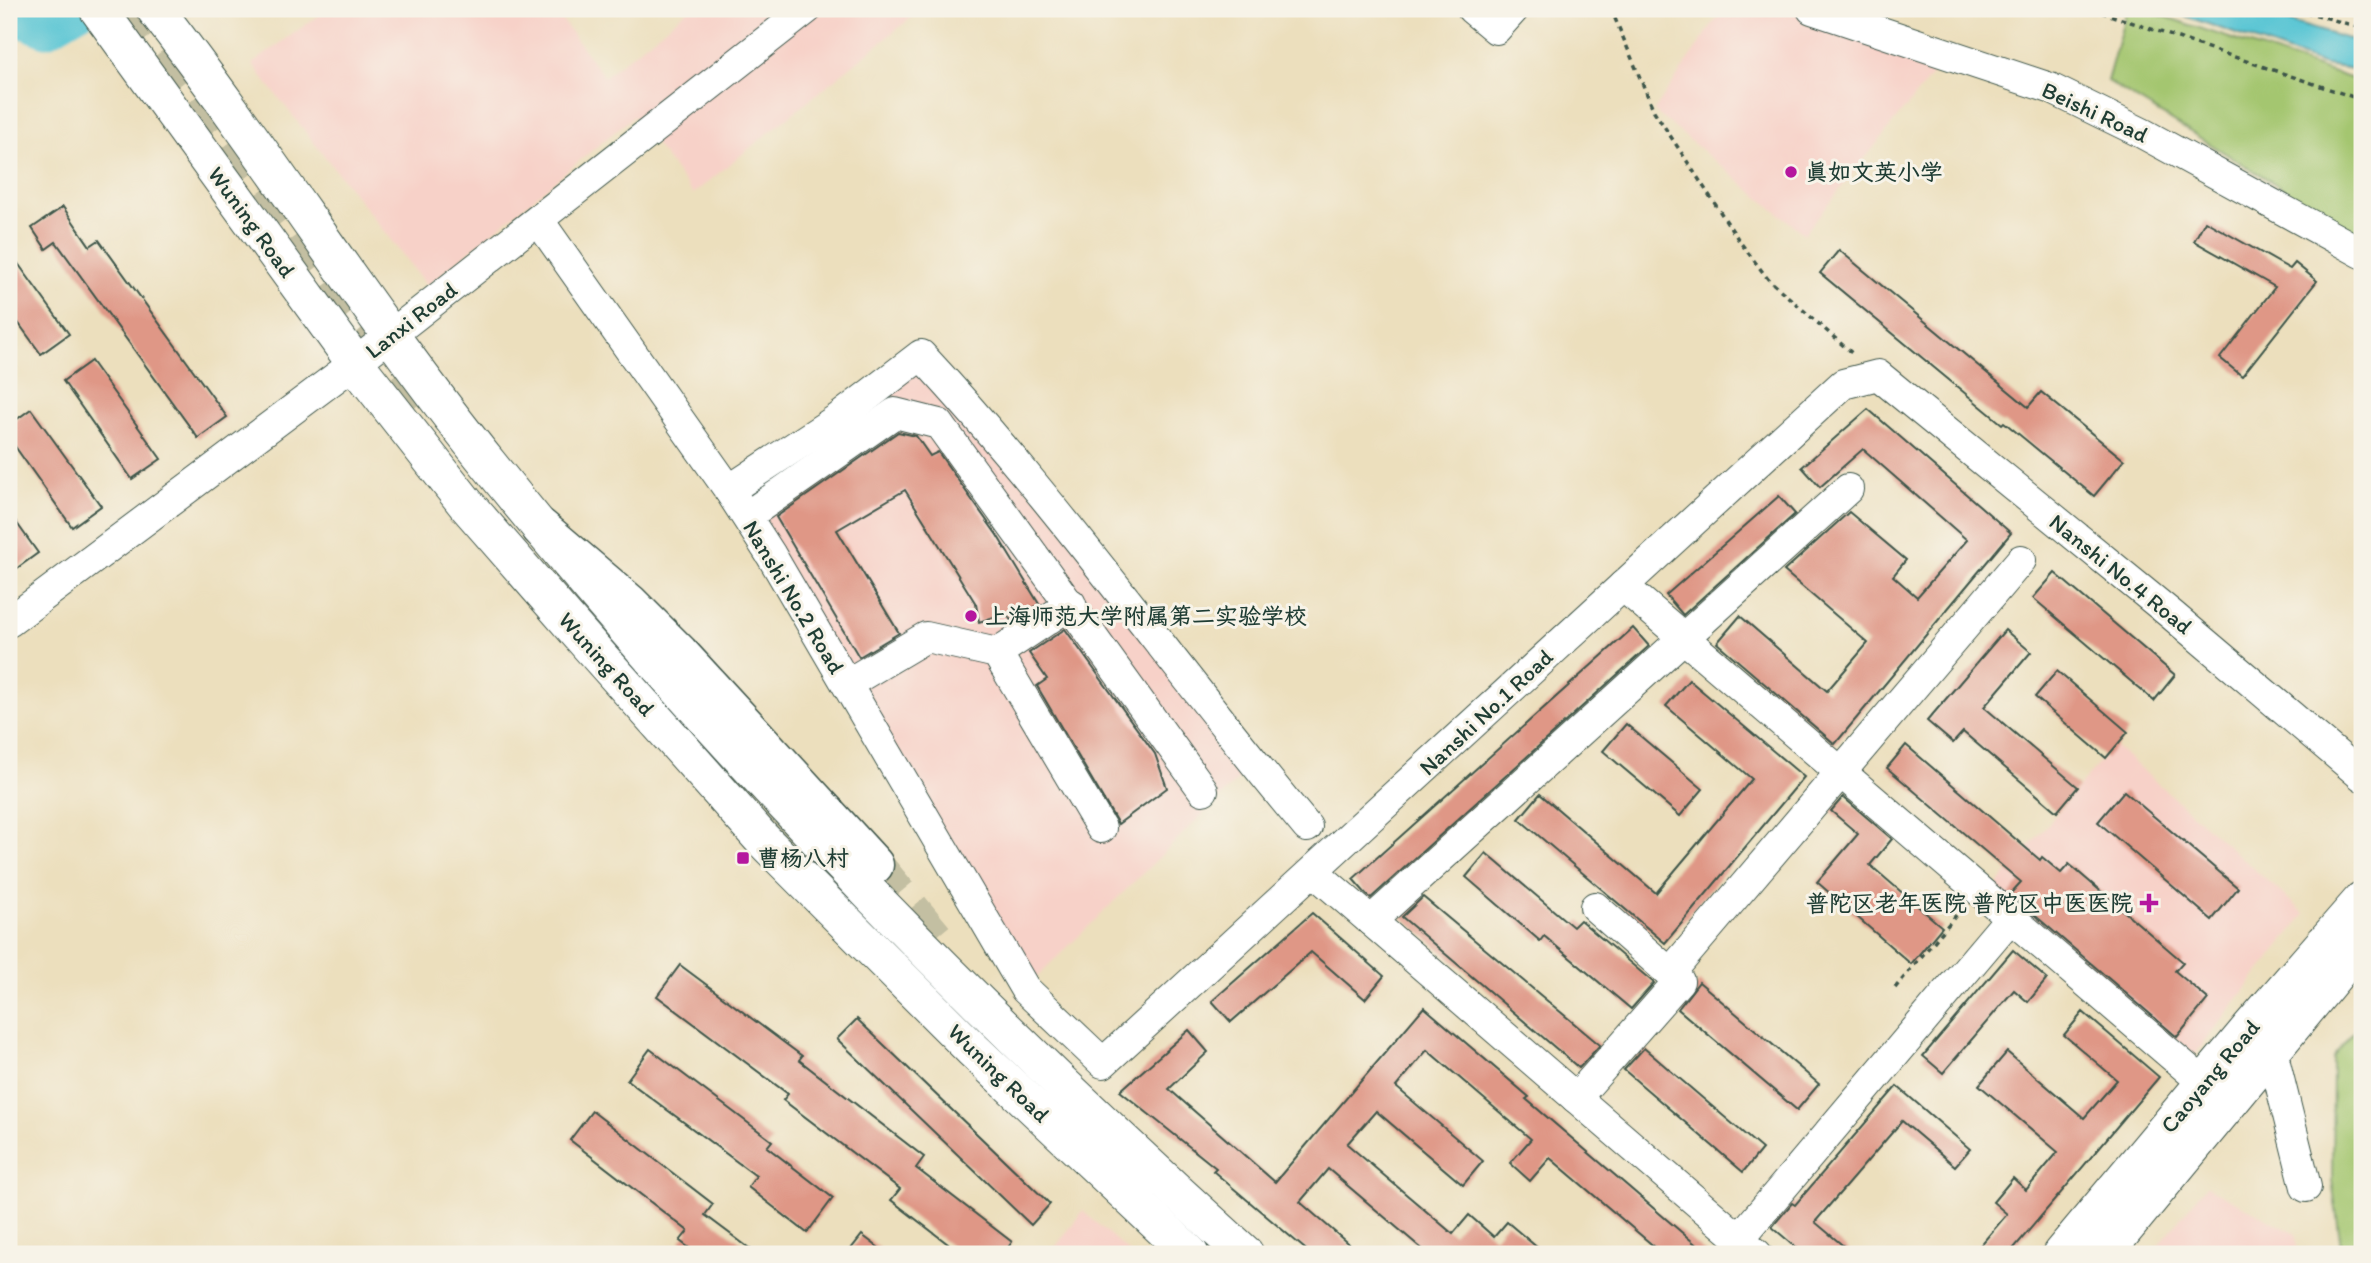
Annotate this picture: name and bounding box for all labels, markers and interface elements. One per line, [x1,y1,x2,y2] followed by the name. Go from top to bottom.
[2037,75,2153,149] street label: Beishi Road
[1805,158,1943,186] place label: 真如文英小学
[202,161,302,283] street label: Wuning Road
[1783,164,1799,180] marker: 真如文英小学
[359,275,463,365] street label: Lanxi Road
[2044,508,2198,640] street label: Nanshi No.4 Road
[737,515,851,679] street label: Nanshi No.2 Road
[985,602,1307,630] place label: 上海师范大学附属第二实验学校
[553,606,661,722] street label: Wuning Road
[963,608,979,624] marker: 上海师范大学附属第二实验学校
[1413,643,1559,781] street label: Nanshi No.1 Road
[757,844,849,872] place label: 曹杨八村
[735,850,751,866] marker: 曹杨八村
[1806,889,2133,917] place label: 普陀区老年医院 普陀区中医医院
[2139,893,2159,913] marker: 普陀区老年医院 普陀区中医医院
[2154,1013,2266,1139] street label: Caoyang Road
[942,1018,1056,1129] street label: Wuning Road

